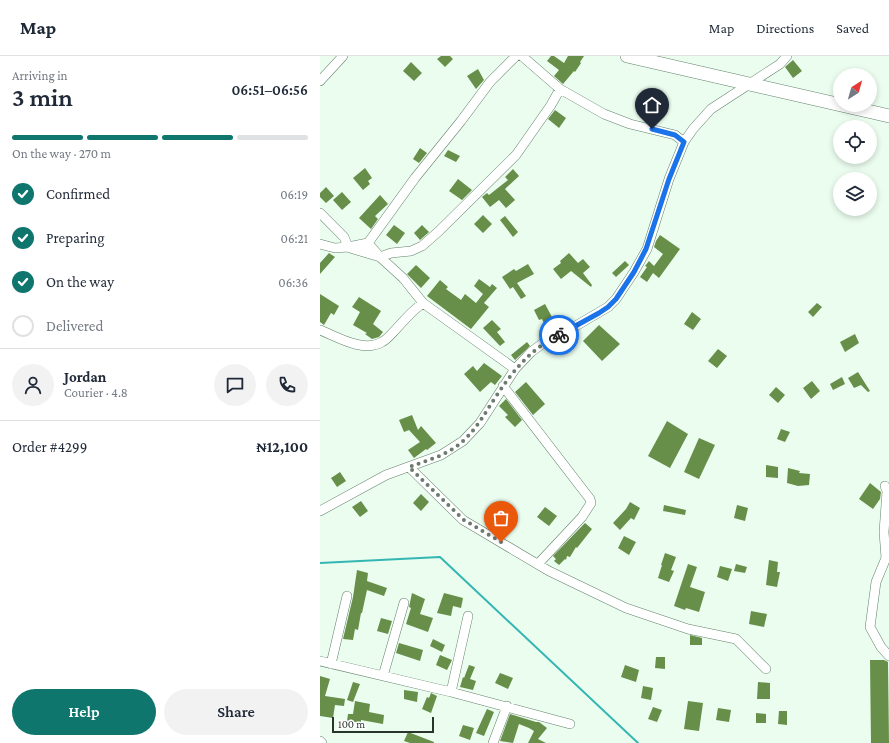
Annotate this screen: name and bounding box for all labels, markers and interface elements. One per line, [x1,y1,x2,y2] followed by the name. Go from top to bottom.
[20,17,56,38] text: Map
[709,20,734,36] text: Map
[756,20,814,36] text: Directions
[836,20,869,36] text: Saved
[12,68,68,83] text: Arriving in
[833,68,877,112] north arrow
[833,68,877,216] map controls
[231,82,308,98] text: 06:51–06:56
[12,83,73,112] text: 3 min
[635,88,669,129] pin
[641,94,663,116] icon: home
[833,120,877,164] button: locate
[12,146,111,161] text: On the way · 270 m
[833,172,877,216] button: layers
[12,183,34,205] icon: check
[46,186,110,202] text: Confirmed
[280,187,308,202] text: 06:19
[12,227,34,249] icon: check
[46,230,105,246] text: Preparing
[281,231,308,246] text: 06:21
[12,271,34,293] icon: check
[46,274,114,290] text: On the way
[278,275,308,290] text: 06:36
[539,315,579,355] courier
[46,318,103,334] text: Delivered
[548,324,570,346] icon: bike
[12,364,54,406] button: person
[214,364,256,406] button: chat
[266,364,308,406] button: phone
[64,369,106,385] text: Jordan
[64,385,128,400] text: Courier · 4.8
[12,439,87,455] text: Order #4299
[257,439,308,455] text: ₦12,100
[484,501,518,542] pin
[490,507,512,529] icon: bag
[12,689,156,735] button: Help
[164,689,308,735] button: Share
[332,715,434,734] scale bar
[338,718,365,730] text: 100 m

